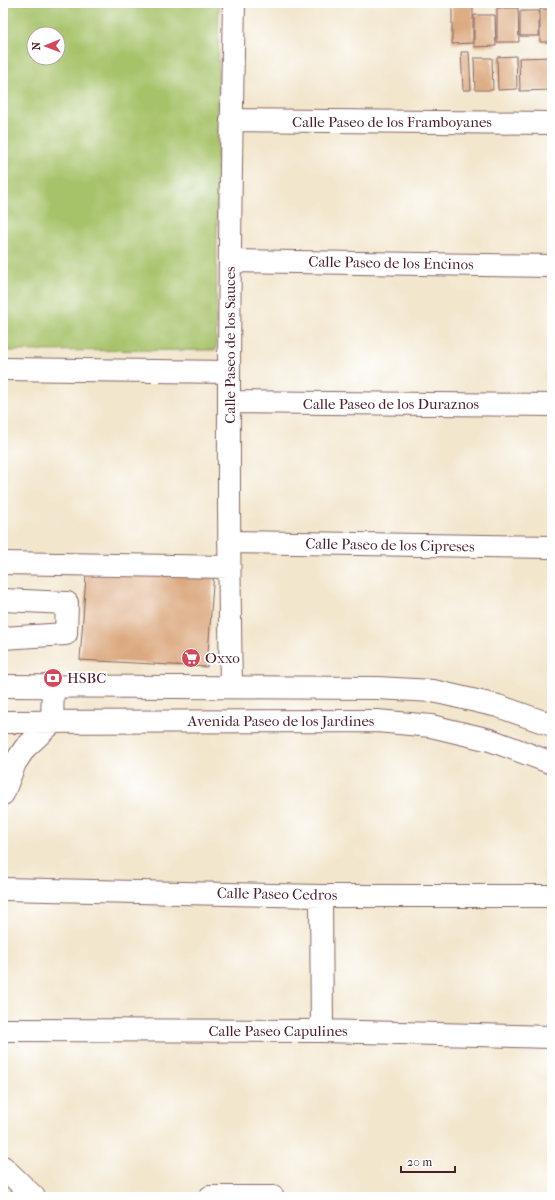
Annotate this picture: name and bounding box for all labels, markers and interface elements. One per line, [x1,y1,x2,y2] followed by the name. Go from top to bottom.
[26,26,66,66] north arrow
[30,41,43,50] text: N
[292,113,492,131] street label: Calle Paseo de los Framboyanes
[308,253,474,273] street label: Calle Paseo de los Encinos
[221,266,239,424] street label: Calle Paseo de los Sauces
[303,395,480,413] street label: Calle Paseo de los Duraznos
[305,535,475,555] street label: Calle Paseo de los Cipreses
[180,647,202,669] supermarket icon: Oxxo
[205,649,240,667] place label: Oxxo
[42,667,64,689] bank icon: HSBC
[67,669,106,687] place label: HSBC
[187,712,375,730] street label: Avenida Paseo de los Jardines
[217,884,338,904] street label: Calle Paseo Cedros
[208,1022,348,1040] street label: Calle Paseo Capulines
[401,1148,455,1174] scale bar
[407,1155,432,1169] text: 20 m

